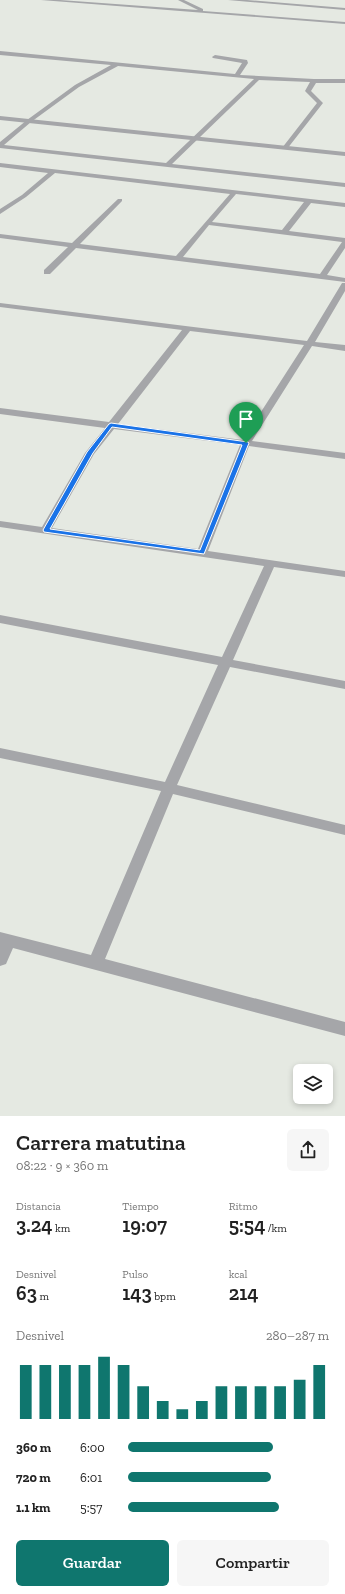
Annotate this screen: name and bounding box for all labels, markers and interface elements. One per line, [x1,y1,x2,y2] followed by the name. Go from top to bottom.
[229,402,263,443] pin
[235,408,257,430] icon: arrive
[293,1064,333,1104] map controls
[293,1064,333,1104] button: layers
[16,1129,186,1156] text: Carrera matutina
[287,1129,329,1171] button: share
[16,1158,108,1173] text: 08:22 · 9 × 360 m
[16,1200,61,1213] text: Distancia
[122,1200,159,1213] text: Tiempo
[229,1200,258,1213] text: Ritmo
[16,1213,53,1237] text: 3.24
[122,1213,167,1237] text: 19:07
[229,1213,265,1237] text: 5:54
[53,1222,70,1235] text: km
[265,1222,287,1235] text: /km
[16,1268,57,1281] text: Desnivel
[122,1268,148,1281] text: Pulso
[229,1268,248,1281] text: kcal
[16,1281,37,1305] text: 63
[122,1281,152,1305] text: 143
[229,1281,258,1305] text: 214
[37,1290,49,1303] text: m
[152,1290,176,1303] text: bpm
[16,1328,64,1343] text: Desnivel
[266,1328,329,1343] text: 280–287 m
[16,1440,51,1455] text: 360 m
[80,1440,105,1455] text: 6:00
[16,1470,51,1485] text: 720 m
[80,1470,102,1485] text: 6:01
[16,1500,50,1515] text: 1.1 km
[80,1500,102,1515] text: 5:57
[16,1540,169,1586] button: Guardar
[177,1540,329,1586] button: Compartir

